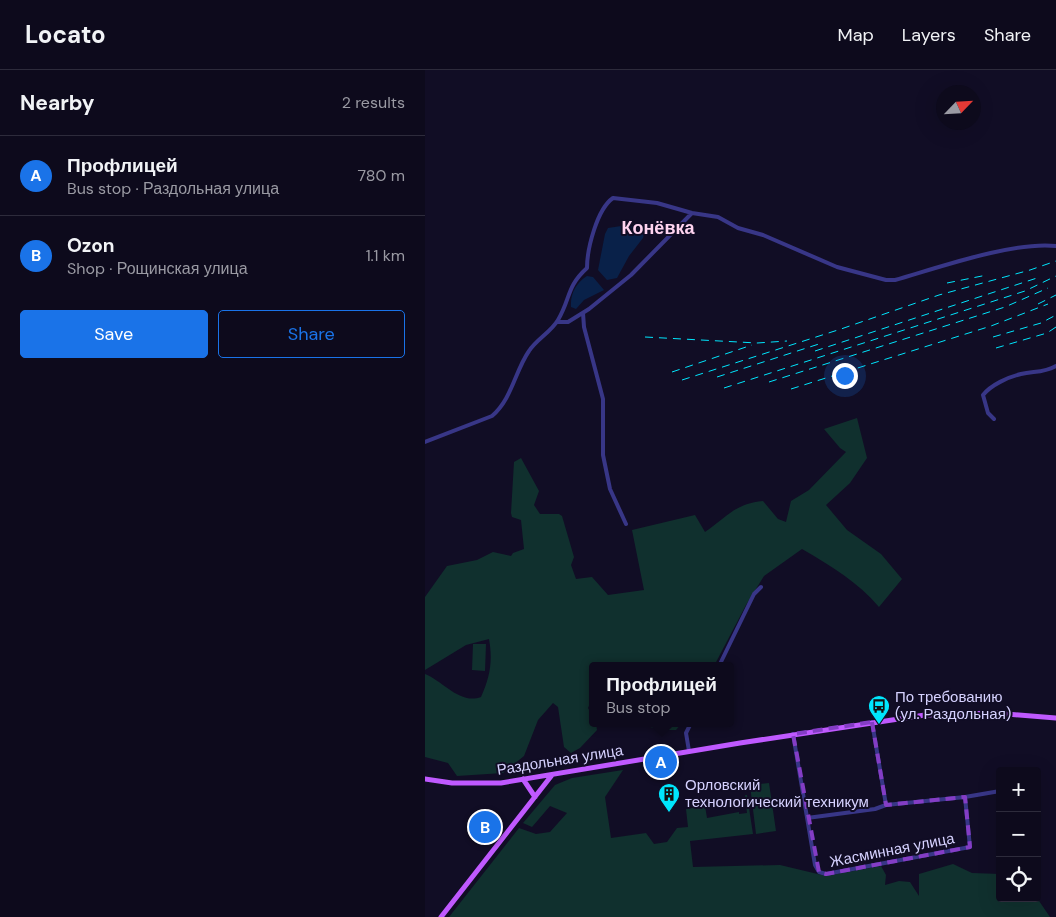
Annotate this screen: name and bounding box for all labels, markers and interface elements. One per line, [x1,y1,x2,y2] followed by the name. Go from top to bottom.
[25,19,106,50] text: Locato
[838,23,874,47] text: Map
[902,23,956,47] text: Layers
[984,23,1031,47] text: Share
[936,85,981,130] north arrow
[20,89,94,117] text: Nearby
[342,92,405,113] text: 2 results
[67,153,178,178] text: Профлицей
[30,165,42,186] text: A
[358,165,405,186] text: 780 m
[67,178,279,199] text: Bus stop · Раздольная улица
[622,216,695,240] district label: Конёвка
[67,233,115,258] text: Ozon
[31,245,41,266] text: B
[366,245,405,266] text: 1.1 km
[67,258,248,279] text: Shop · Рощинская улица
[20,310,208,358] button: Save
[218,310,405,358] button: Share
[832,363,858,389] your location
[589,662,734,727] popup
[606,672,717,697] text: Профлицей
[895,687,1011,724] place label: По требованию (ул. Раздольная)
[867,694,891,725] bus stop icon: По требованию (ул. Раздольная)
[606,697,670,718] text: Bus stop
[495,740,625,780] street label: Раздольная улица
[645,743,677,781] pin: A
[996,767,1041,902] map controls
[996,767,1041,812] button: +
[685,775,869,812] place label: Орловский технологический техникум
[657,782,681,813] building icon: Орловский технологический техникум
[469,808,501,846] pin: B
[996,812,1041,857] button: −
[828,828,957,872] street label: Жасминная улица
[996,857,1041,902] button: locate

